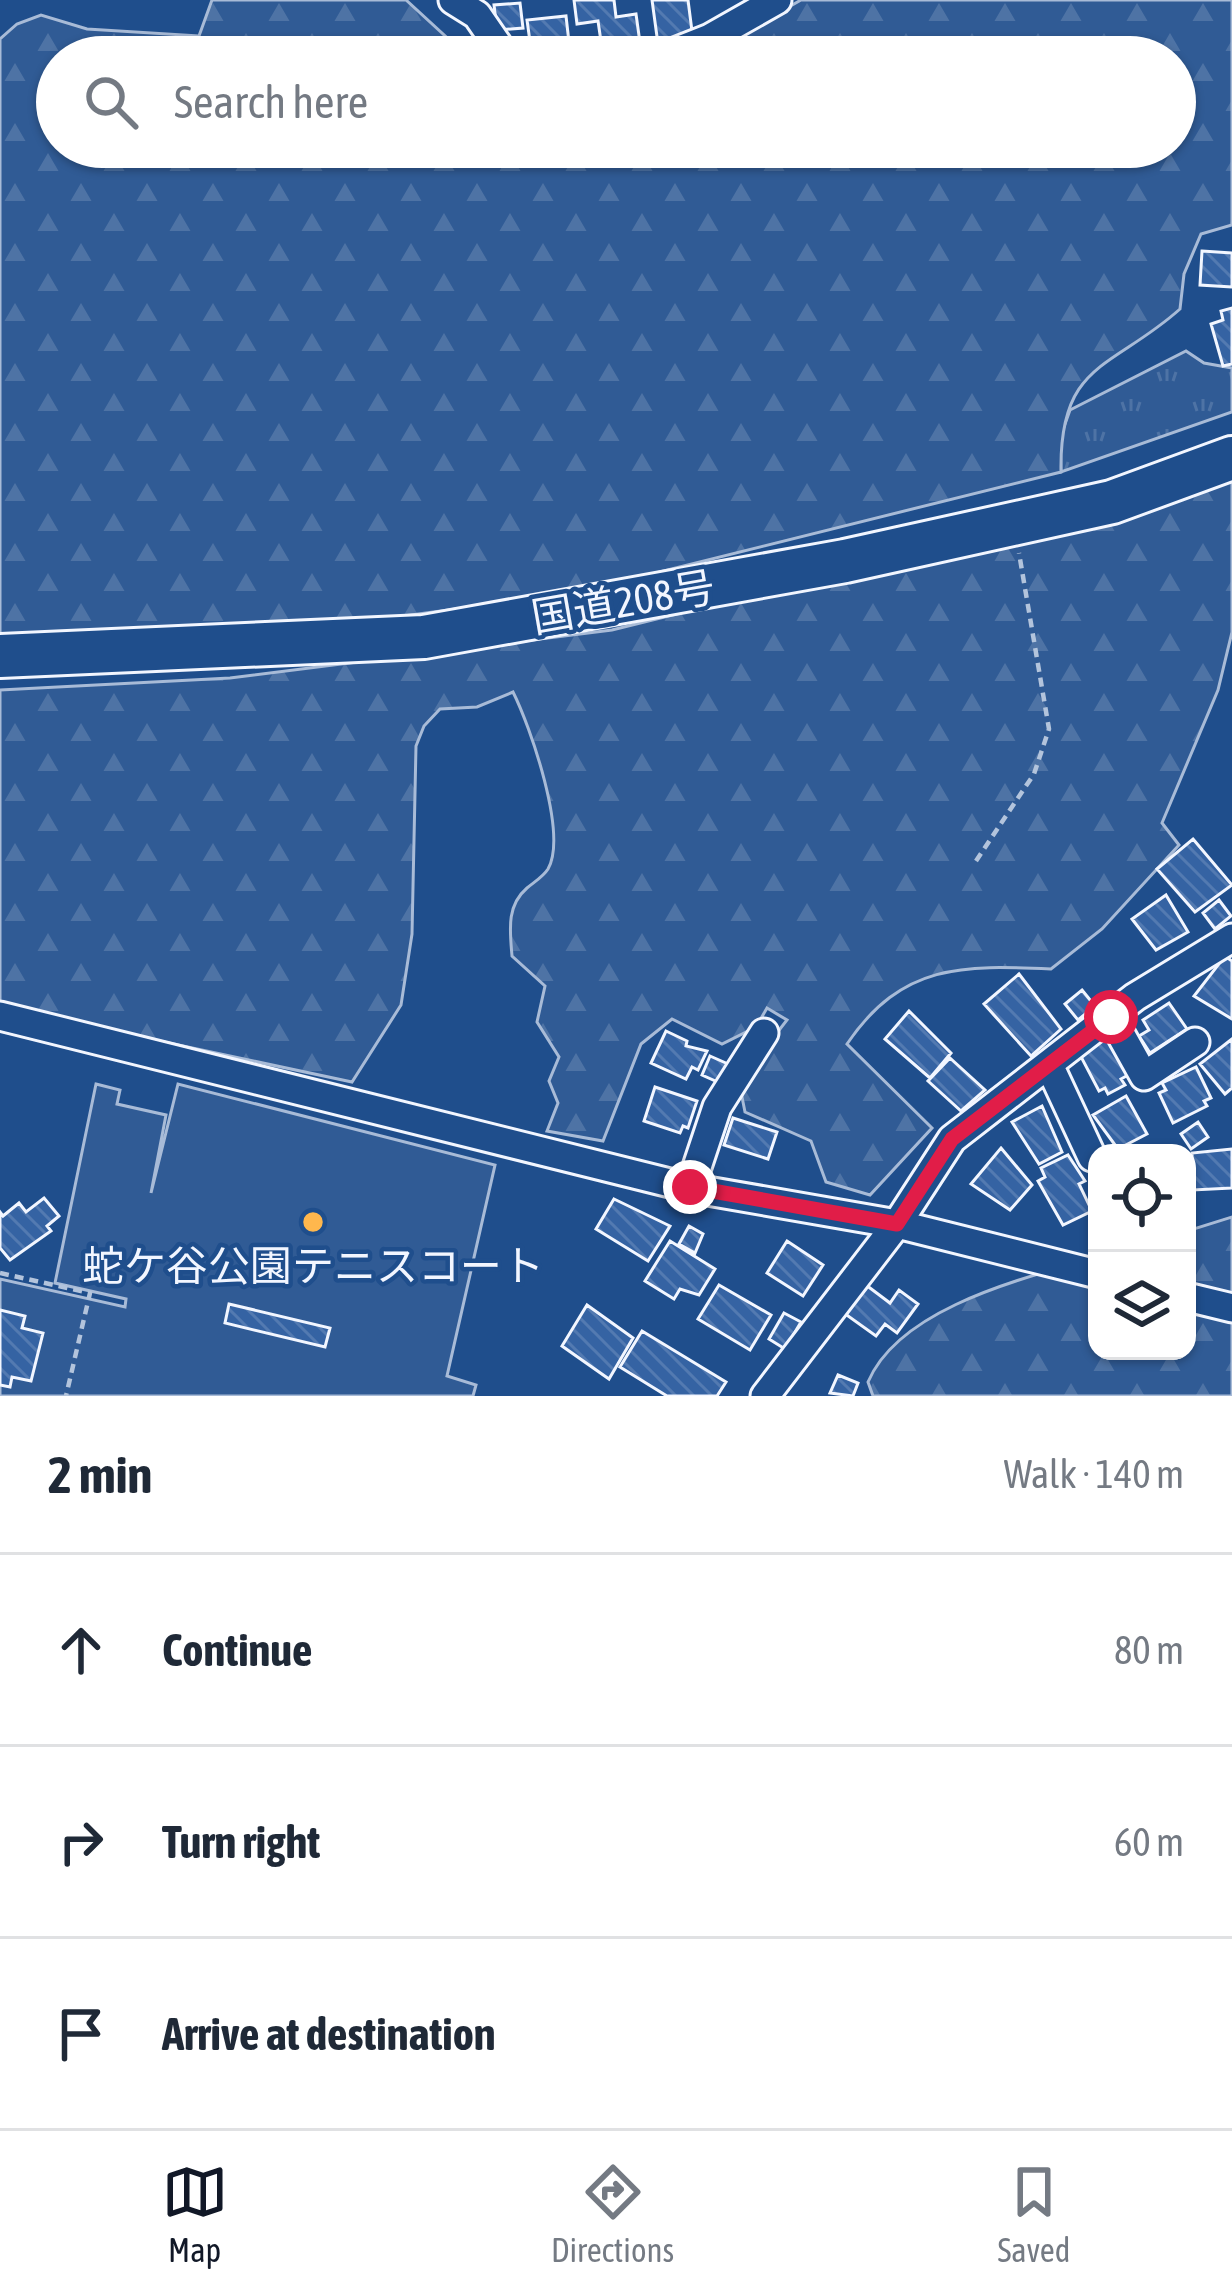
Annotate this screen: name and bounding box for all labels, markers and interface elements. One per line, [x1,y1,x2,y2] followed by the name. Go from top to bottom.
[36,36,1196,168] search box
[78,69,144,135] icon: search
[174,76,368,128] text: Search here
[528,562,718,642] street label: 国道208号
[1084,990,1138,1044] route start
[1088,1144,1196,1360] map controls
[1088,1144,1196,1252] button: locate
[663,1160,717,1214] route end
[300,1209,326,1235] marker: 蛇ケ谷公園テニスコート
[82,1242,544,1290] place label: 蛇ケ谷公園テニスコート
[1088,1252,1196,1360] button: layers
[48,1445,152,1504] text: 2 min
[1004,1452,1184,1496] text: Walk · 140 m
[48,1617,114,1683] icon: ahead
[162,1624,313,1676] text: Continue
[1114,1628,1184,1672] text: 80 m
[48,1809,114,1875] icon: right
[162,1816,320,1868] text: Turn right
[1114,1820,1184,1864] text: 60 m
[48,2001,114,2067] icon: arrive
[162,2008,496,2060] text: Arrive at destination
[162,2159,228,2269] tab: Map
[551,2159,674,2269] tab: Directions
[997,2159,1070,2269] tab: Saved

